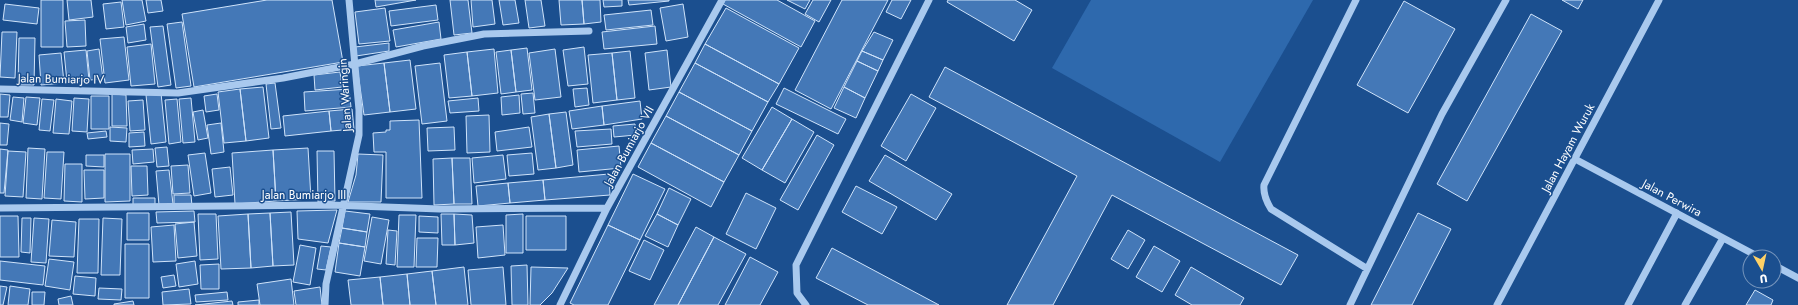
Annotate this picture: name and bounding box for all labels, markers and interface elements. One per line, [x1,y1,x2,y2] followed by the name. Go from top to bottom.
[333,58,357,134] street label: Jalan Waringin
[16,69,104,89] street label: Jalan Bumiarjo IV
[1536,100,1599,197] street label: Jalan Hayam Wuruk
[598,103,659,191] street label: Jalan Bumiarjo VII
[1637,174,1705,221] street label: Jalan Perwira
[260,186,346,204] street label: Jalan Bumiarjo III
[1742,249,1782,289] north arrow
[1759,270,1769,287] text: U

